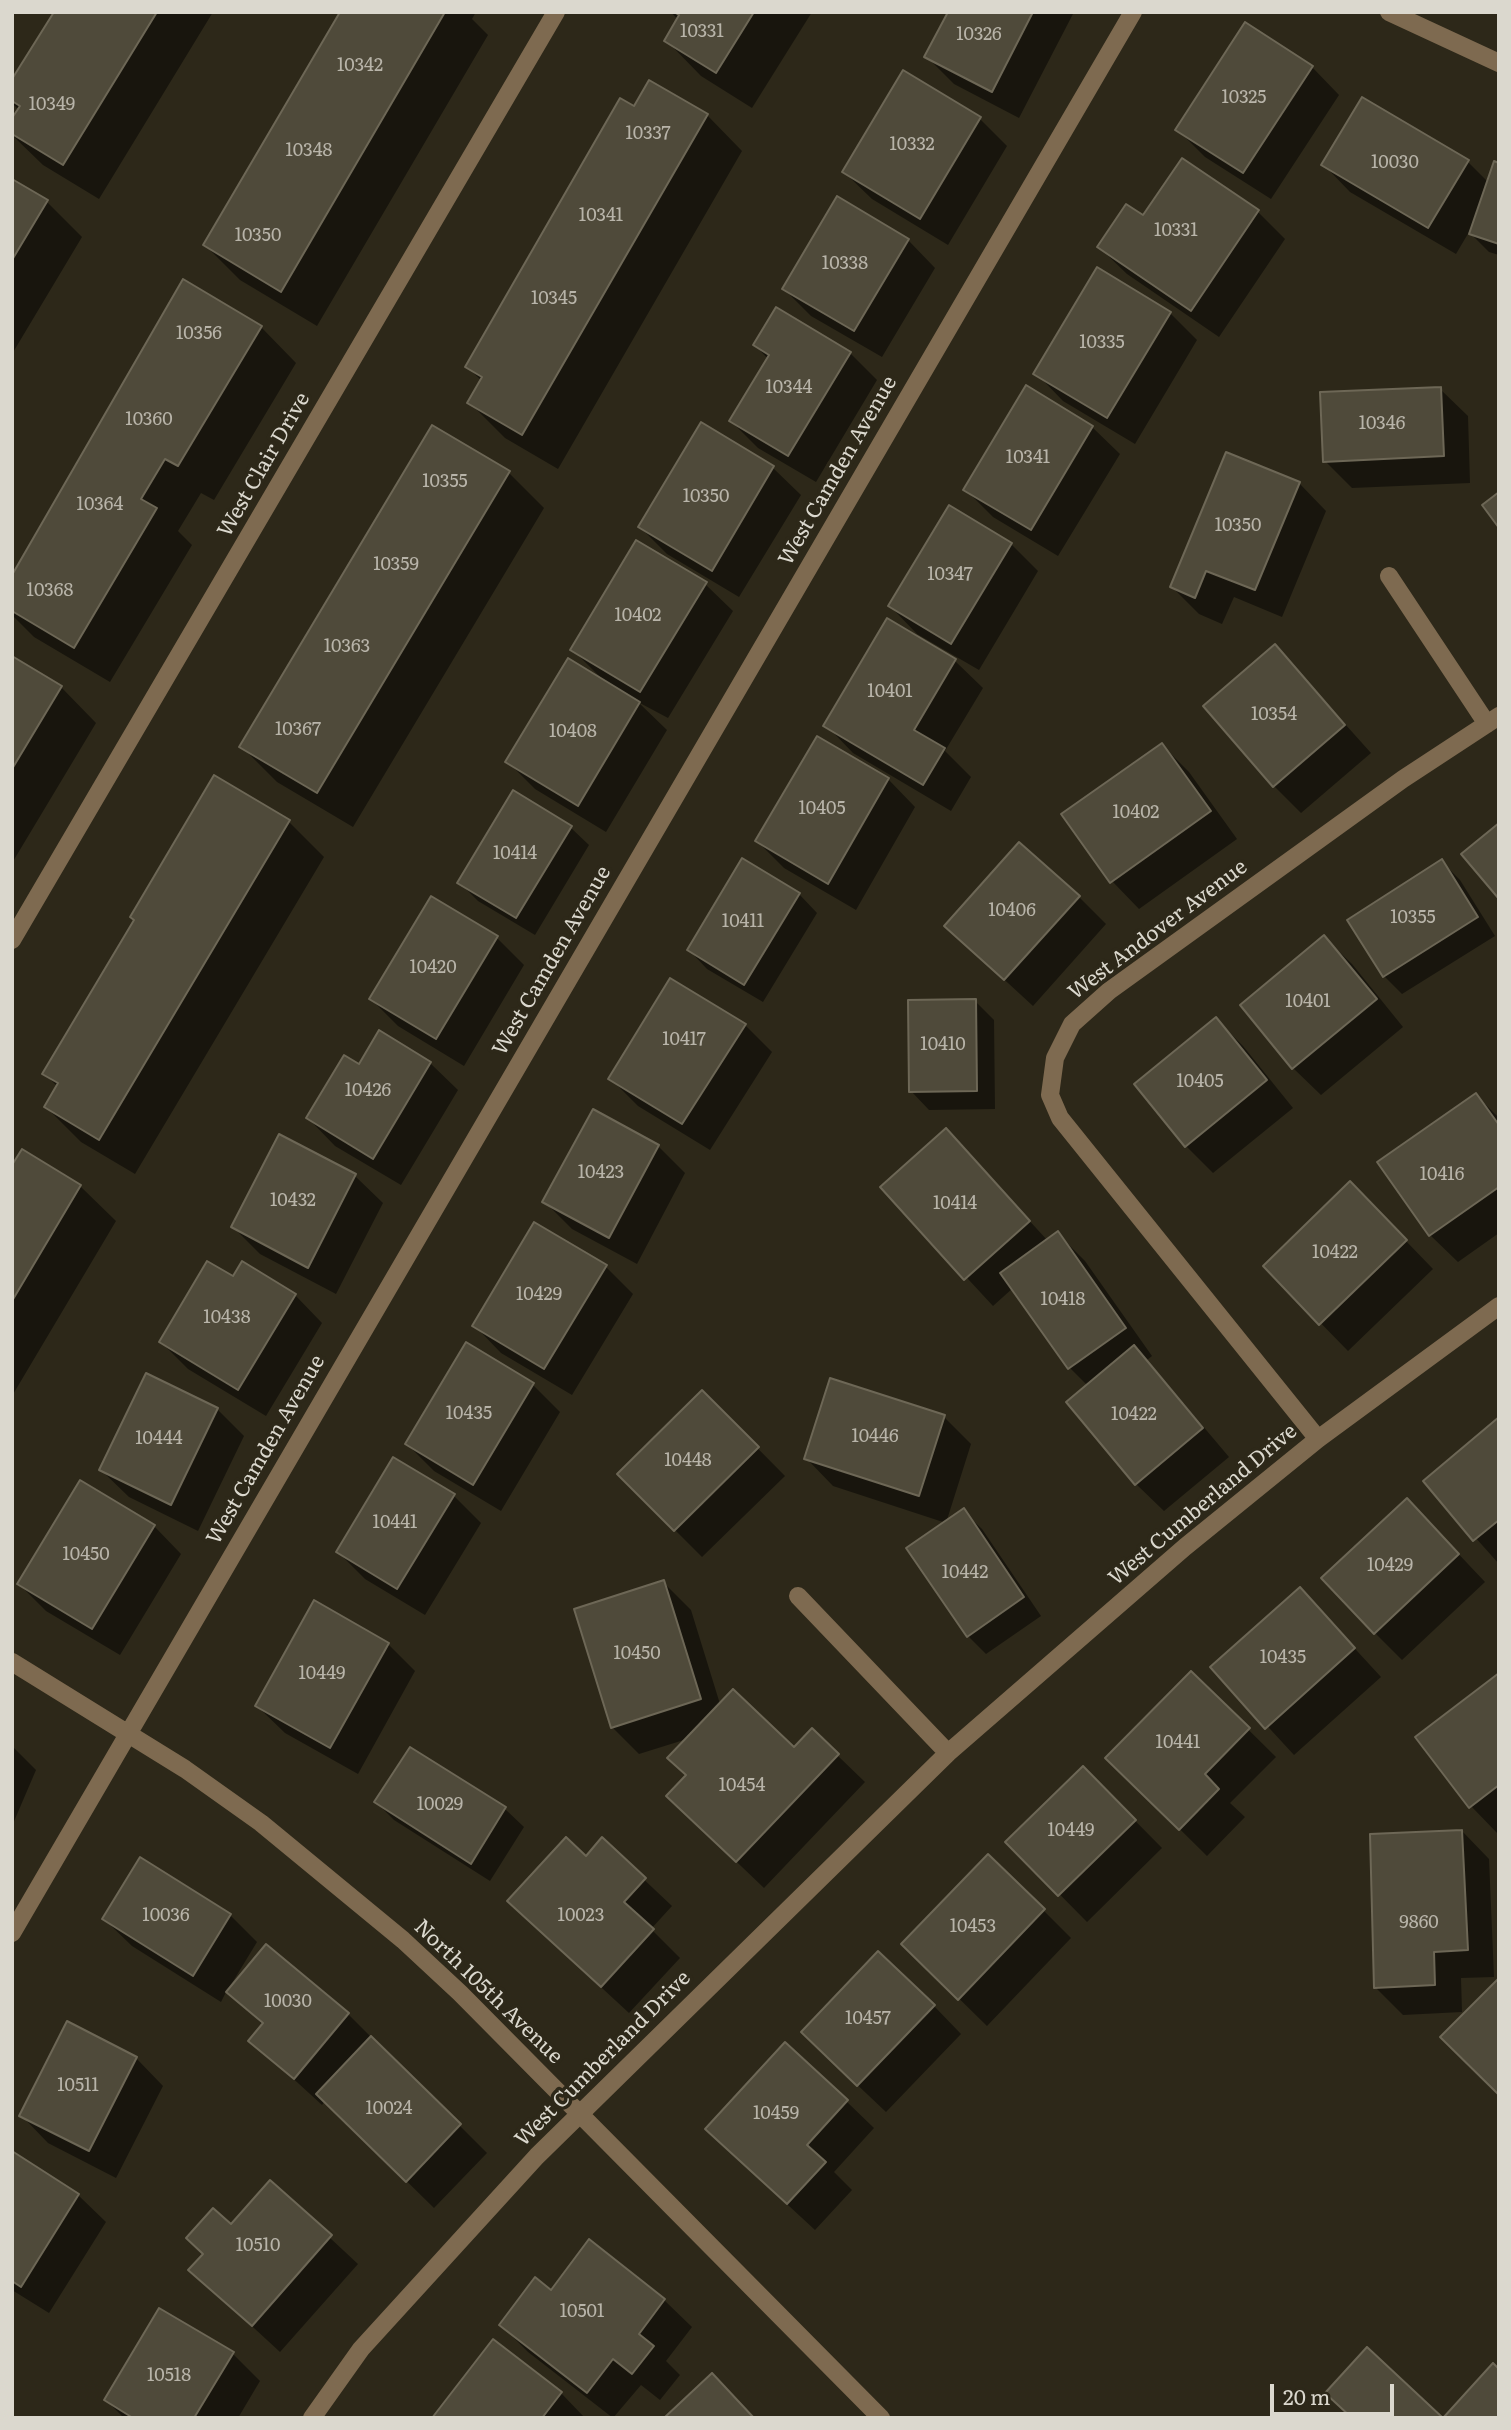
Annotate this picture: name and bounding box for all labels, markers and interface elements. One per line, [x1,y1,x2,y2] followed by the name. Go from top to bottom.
[680,21,724,43] house number: 10331
[956,24,1002,46] house number: 10326
[337,55,383,77] house number: 10342
[1222,87,1266,109] house number: 10325
[29,94,75,116] house number: 10349
[625,123,671,145] house number: 10337
[889,134,935,156] house number: 10332
[286,140,332,162] house number: 10348
[1371,152,1419,174] house number: 10030
[579,205,623,227] house number: 10341
[1154,220,1198,242] house number: 10331
[235,225,281,247] house number: 10350
[822,253,868,275] house number: 10338
[531,288,577,310] house number: 10345
[176,323,222,345] house number: 10356
[1079,332,1125,354] house number: 10335
[773,372,903,570] street label: West Camden Avenue
[766,377,812,399] house number: 10344
[212,388,316,542] street label: West Clair Drive
[125,409,173,431] house number: 10360
[1359,413,1405,435] house number: 10346
[1006,447,1050,469] house number: 10341
[422,471,468,493] house number: 10355
[683,486,729,508] house number: 10350
[77,494,123,516] house number: 10364
[1215,515,1261,537] house number: 10350
[373,554,419,576] house number: 10359
[927,564,973,586] house number: 10347
[27,580,73,602] house number: 10368
[615,605,661,627] house number: 10402
[324,636,370,658] house number: 10363
[867,681,913,703] house number: 10401
[1251,704,1297,726] house number: 10354
[275,719,321,741] house number: 10367
[549,721,597,743] house number: 10408
[798,798,846,820] house number: 10405
[1113,802,1159,824] house number: 10402
[493,843,537,865] house number: 10414
[1064,854,1252,1006] street label: West Andover Avenue
[487,862,617,1060] street label: West Camden Avenue
[988,900,1036,922] house number: 10406
[1390,907,1436,929] house number: 10355
[722,911,764,933] house number: 10411
[409,957,457,979] house number: 10420
[1285,991,1331,1013] house number: 10401
[662,1029,706,1051] house number: 10417
[920,1034,966,1056] house number: 10410
[1176,1071,1224,1093] house number: 10405
[345,1080,391,1102] house number: 10426
[578,1162,624,1184] house number: 10423
[1420,1164,1464,1186] house number: 10416
[270,1190,316,1212] house number: 10432
[933,1193,977,1215] house number: 10414
[1312,1242,1358,1264] house number: 10422
[516,1284,562,1306] house number: 10429
[1041,1289,1085,1311] house number: 10418
[203,1307,251,1329] house number: 10438
[201,1351,331,1549] street label: West Camden Avenue
[446,1403,492,1425] house number: 10435
[1111,1404,1157,1426] house number: 10422
[1104,1419,1302,1591] street label: West Cumberland Drive
[851,1426,899,1448] house number: 10446
[135,1428,183,1450] house number: 10444
[664,1450,712,1472] house number: 10448
[373,1512,417,1534] house number: 10441
[62,1544,110,1566] house number: 10450
[1367,1555,1413,1577] house number: 10429
[942,1562,988,1584] house number: 10442
[613,1643,661,1665] house number: 10450
[1260,1647,1306,1669] house number: 10435
[299,1663,345,1685] house number: 10449
[1156,1732,1200,1754] house number: 10441
[719,1775,765,1797] house number: 10454
[417,1794,463,1816] house number: 10029
[1048,1820,1094,1842] house number: 10449
[142,1905,190,1927] house number: 10036
[558,1905,604,1927] house number: 10023
[1399,1912,1439,1934] house number: 9860
[408,1915,568,2069] street label: North 105th Avenue
[950,1916,996,1938] house number: 10453
[510,1966,696,2152] street label: West Cumberland Drive
[264,1991,312,2013] house number: 10030
[845,2008,891,2030] house number: 10457
[57,2075,99,2097] house number: 10511
[366,2098,412,2120] house number: 10024
[753,2103,799,2125] house number: 10459
[236,2235,280,2257] house number: 10510
[560,2301,604,2323] house number: 10501
[147,2365,191,2387] house number: 10518
[1273,2370,1397,2414] scale bar
[1283,2380,1330,2411] text: 20 m

